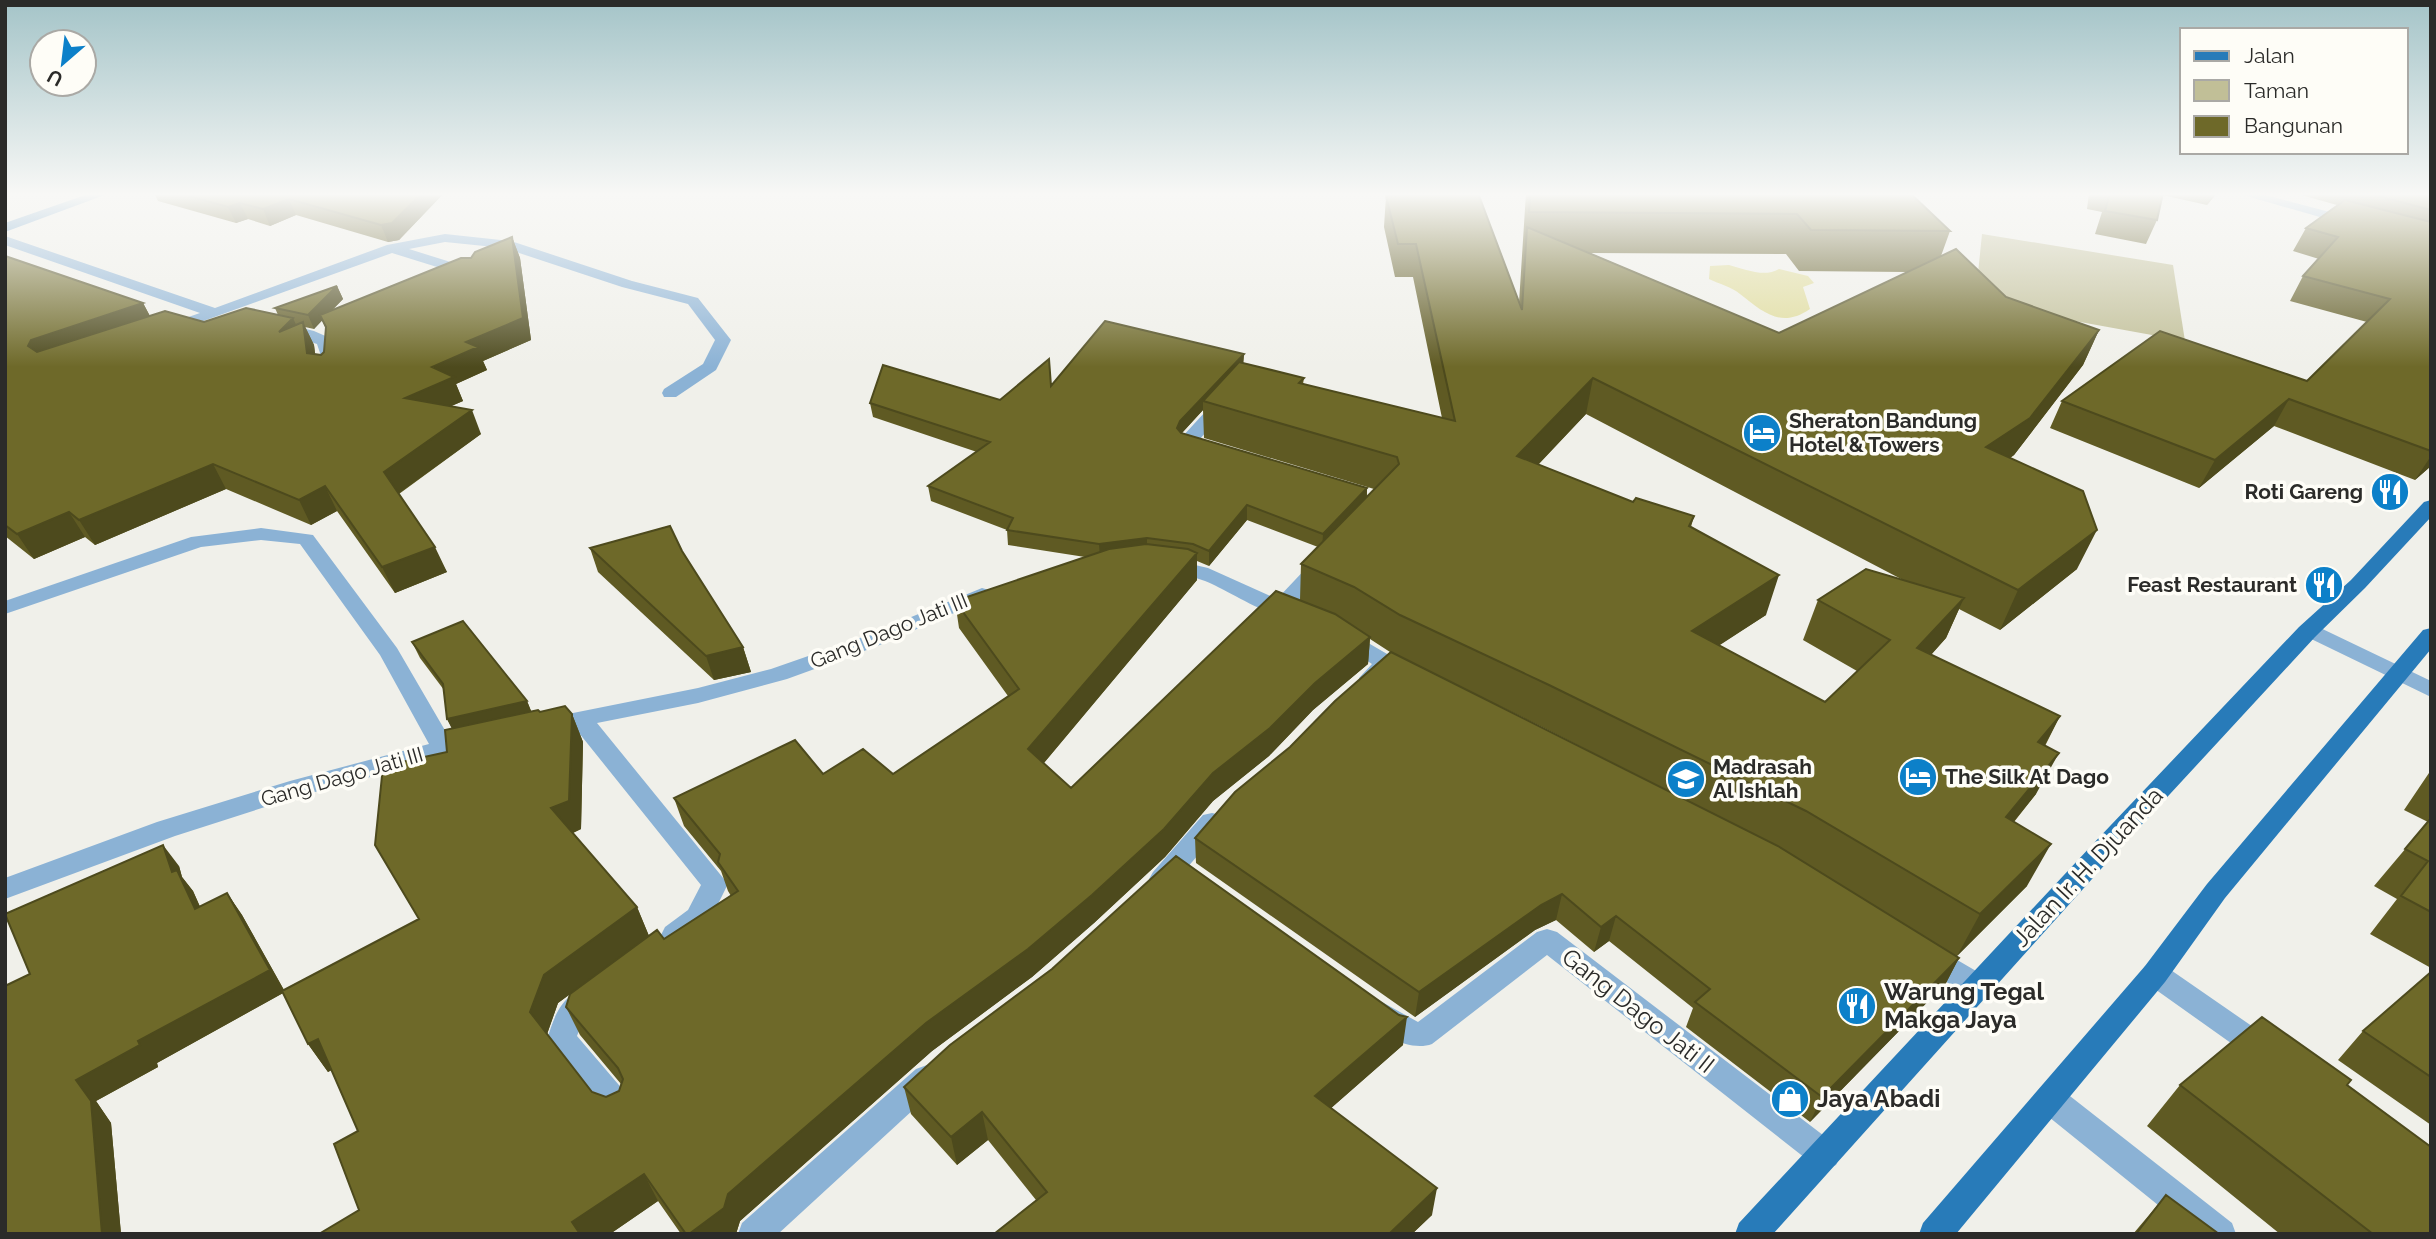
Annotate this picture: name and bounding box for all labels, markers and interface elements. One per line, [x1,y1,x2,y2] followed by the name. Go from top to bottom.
[28,28,98,98] north arrow
[2180,28,2408,154] legend
[2244,43,2295,68] text: Jalan
[44,65,66,91] text: U
[2244,78,2309,103] text: Taman
[2244,113,2343,138] text: Bangunan
[1789,408,1977,457] place label: Sheraton Bandung Hotel & Towers
[1741,412,1783,454] hotel icon: Sheraton Bandung Hotel & Towers
[2369,471,2411,513] restaurant icon: Roti Gareng
[2245,479,2363,504] place label: Roti Gareng
[2303,564,2345,606] restaurant icon: Feast Restaurant
[2127,572,2297,597] place label: Feast Restaurant
[806,588,971,674] street label: Gang Dago Jati III
[258,741,426,812] street label: Gang Dago Jati III
[1713,754,1812,803] place label: Madrasah Al Ishlah
[1897,756,1939,798] hotel icon: The Silk At Dago
[1665,758,1707,800] school or university icon: Madrasah Al Ishlah
[1945,764,2109,789] place label: The Silk At Dago
[2006,781,2169,952] street label: Jalan Ir. H. Djuanda
[1556,942,1720,1079] street label: Gang Dago Jati II
[1884,977,2044,1034] place label: Warung Tegal Makga Jaya
[1836,985,1878,1027] restaurant icon: Warung Tegal Makga Jaya
[1769,1078,1811,1120] shop icon: Jaya Abadi
[1817,1084,1940,1113] place label: Jaya Abadi

